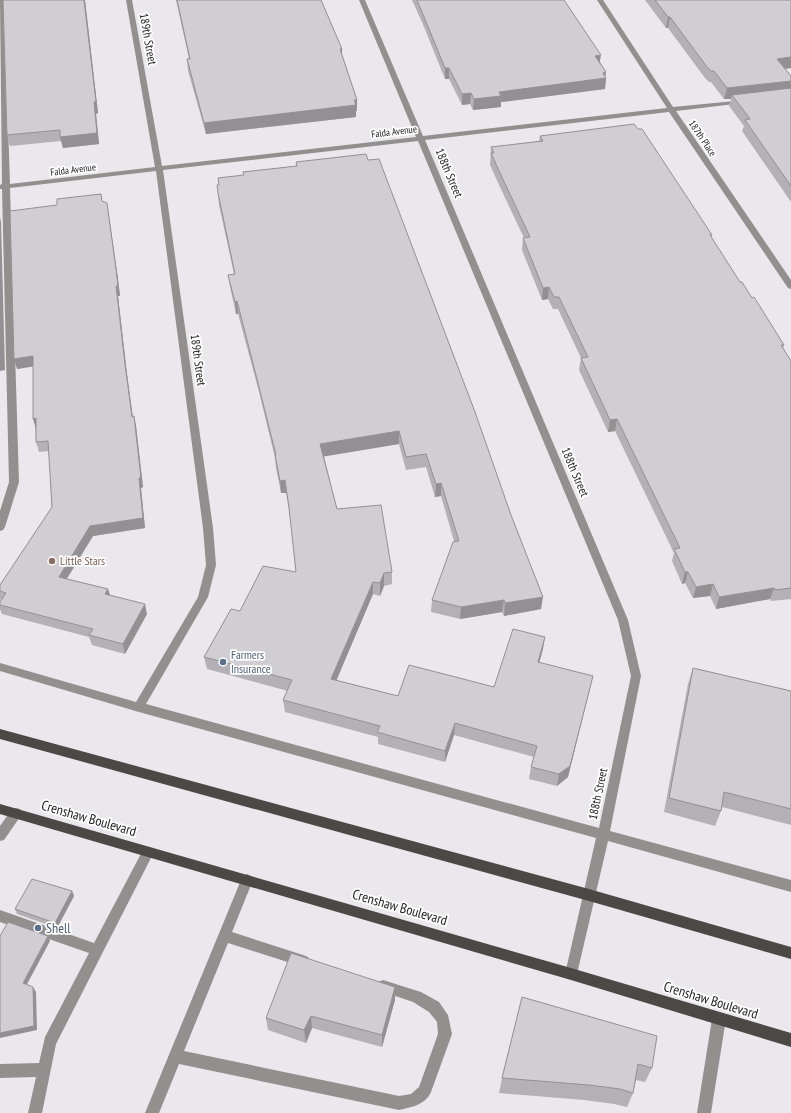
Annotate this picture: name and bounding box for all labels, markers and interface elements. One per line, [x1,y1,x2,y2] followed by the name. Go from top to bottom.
[137,12,161,67] street label: 189th Street
[686,118,719,159] street label: 187th Place
[370,122,418,141] street label: Falda Avenue
[432,146,467,200] street label: 188th Street
[49,160,97,179] street label: Falda Avenue
[187,333,210,387] street label: 189th Street
[558,445,593,499] street label: 188th Street
[60,553,105,568] place label: Little Stars
[47,556,57,566] marker: Little Stars
[231,647,271,676] place label: Farmers Insurance
[218,657,228,667] marker: Farmers Insurance
[585,766,610,821] street label: 188th Street
[39,796,139,840] street label: Crenshaw Boulevard
[350,885,450,929] street label: Crenshaw Boulevard
[46,919,71,937] place label: Shell
[33,923,43,933] marker: Shell
[662,977,760,1023] street label: Crenshaw Boulevard

